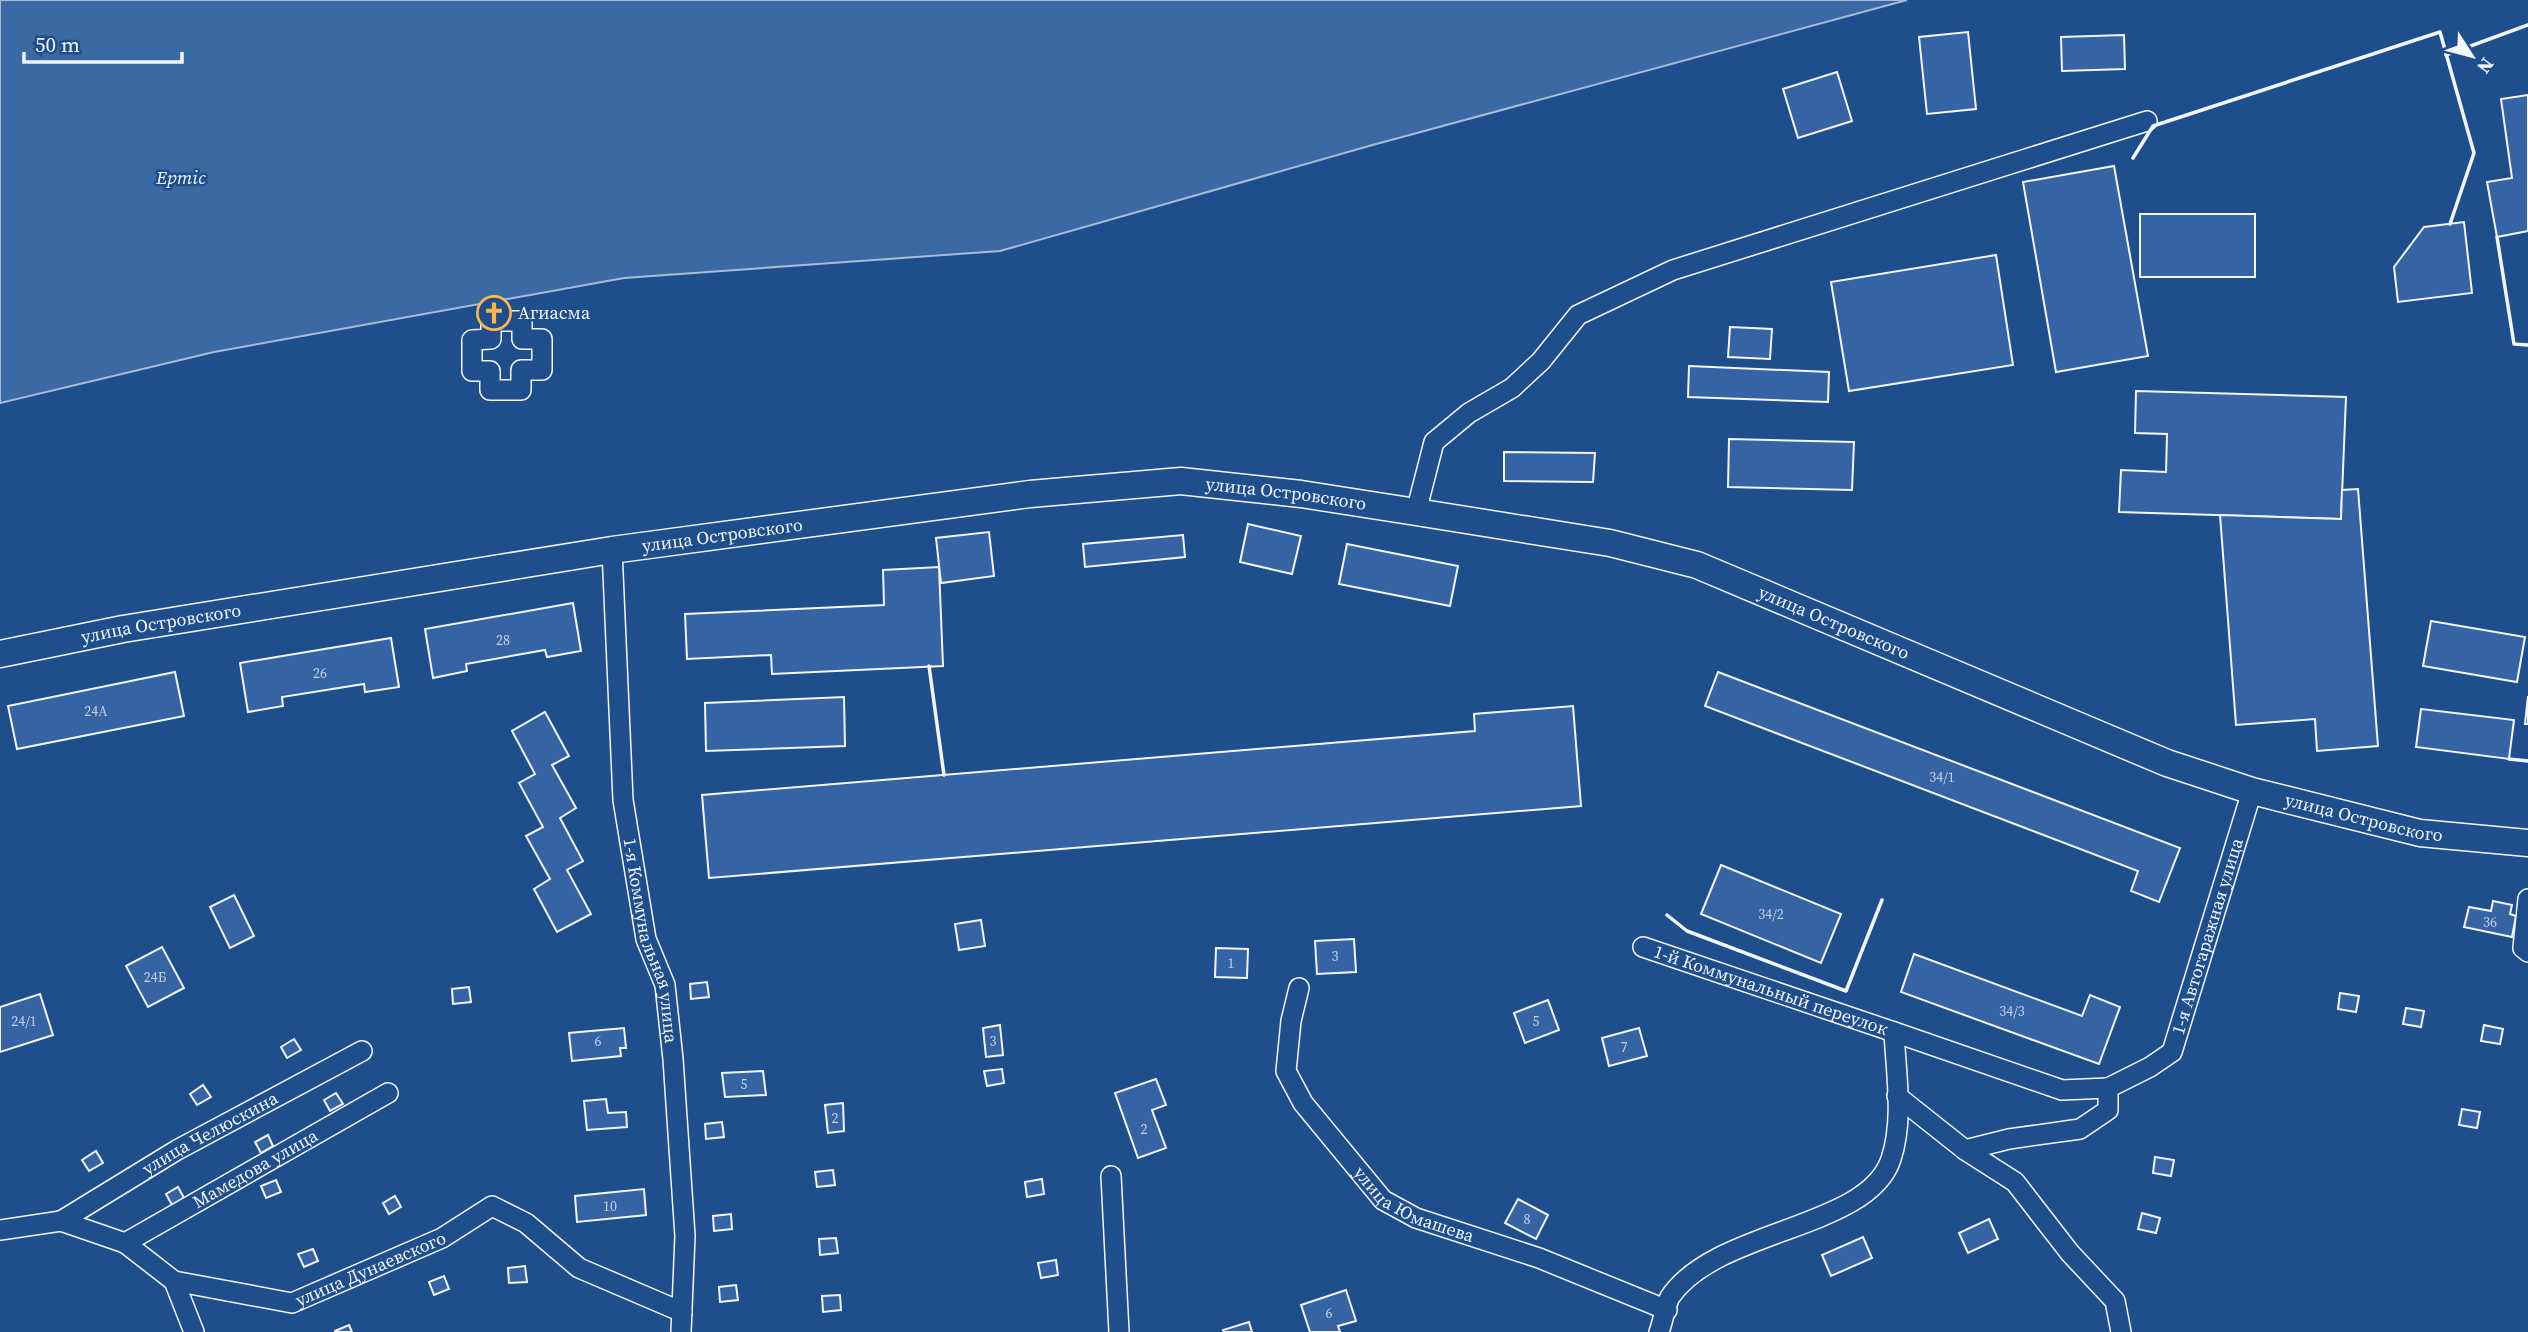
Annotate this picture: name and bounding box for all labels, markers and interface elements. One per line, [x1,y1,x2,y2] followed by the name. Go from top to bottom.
[24,21,182,65] scale bar
[2437,21,2507,91] north arrow
[35,30,80,59] text: 50 m
[2471,53,2500,79] text: N
[155,164,206,190] water label: Ертіс
[475,294,513,332] church icon: Агиасма
[518,300,591,325] place label: Агиасма
[1204,471,1368,516] street label: улица Островского
[640,512,804,558] street label: улица Островского
[1755,579,1914,665] street label: улица Островского
[79,597,243,649] street label: улица Островского
[496,630,510,650] house number: 28
[313,663,327,683] house number: 26
[84,701,108,721] house number: 24А
[1929,767,1955,787] house number: 34/1
[2282,787,2444,847] street label: улица Островского
[2165,834,2249,1038] street label: 1-я Автогаражная улица
[617,836,684,1045] street label: 1-я Коммунальная улица
[1758,904,1784,924] house number: 34/2
[2483,912,2497,932] house number: 36
[1651,939,1892,1041] street label: 1-й Коммунальный переулок
[1332,946,1339,966] house number: 3
[1228,953,1235,973] house number: 1
[144,967,167,987] house number: 24Б
[1999,1001,2025,1021] house number: 34/3
[11,1011,37,1031] house number: 24/1
[1533,1011,1540,1031] house number: 5
[595,1031,602,1051] house number: 6
[990,1031,997,1051] house number: 3
[1621,1037,1628,1057] house number: 7
[741,1074,748,1094] house number: 5
[137,1085,283,1181] street label: улица Челюскина
[832,1108,839,1128] house number: 2
[1141,1119,1148,1139] house number: 2
[188,1122,323,1214] street label: Мамедова улица
[1348,1161,1478,1248] street label: улица Юмашева
[603,1196,617,1216] house number: 10
[1524,1209,1531,1229] house number: 8
[291,1225,450,1312] street label: улица Дунаевского
[1326,1303,1333,1323] house number: 6

